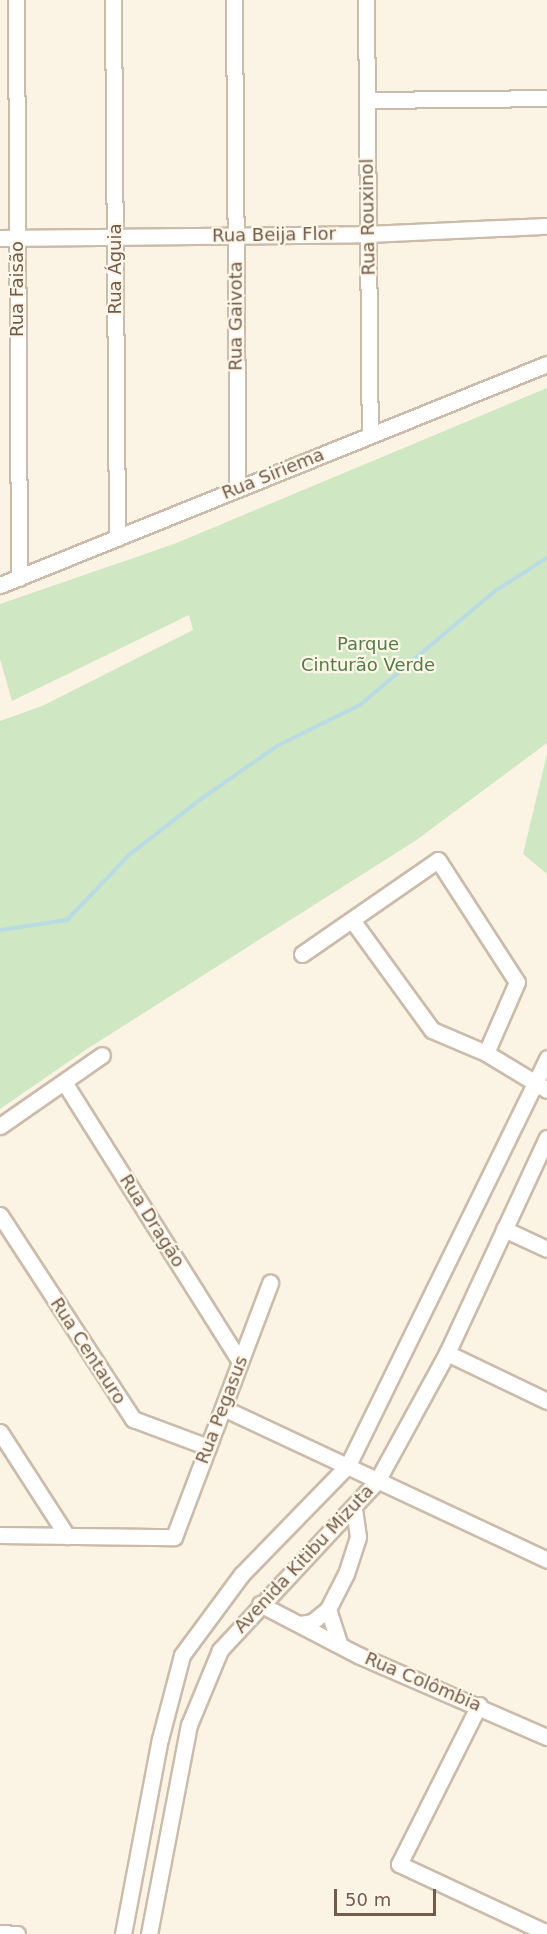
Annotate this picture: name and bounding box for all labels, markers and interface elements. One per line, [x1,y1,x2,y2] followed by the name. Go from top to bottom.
[356,158,380,276] street label: Rua Rouxinol
[104,223,126,315] street label: Rua Águia
[212,223,336,247] street label: Rua Beija Flor
[6,241,28,337] street label: Rua Faisão
[225,261,247,371] street label: Rua Gaivota
[219,444,327,504] street label: Rua Siriema
[301,634,435,676] park label: Parque Cinturão Verde
[115,1170,189,1272] street label: Rua Dragão
[46,1294,130,1408] street label: Rua Centauro
[192,1353,252,1467] street label: Rua Pegasus
[230,1481,378,1637] street label: Avenida Kitibu Mizuta
[362,1648,484,1716] street label: Rua Colômbia
[337,1877,439,1915] scale bar
[345,1889,391,1910] text: 50 m

